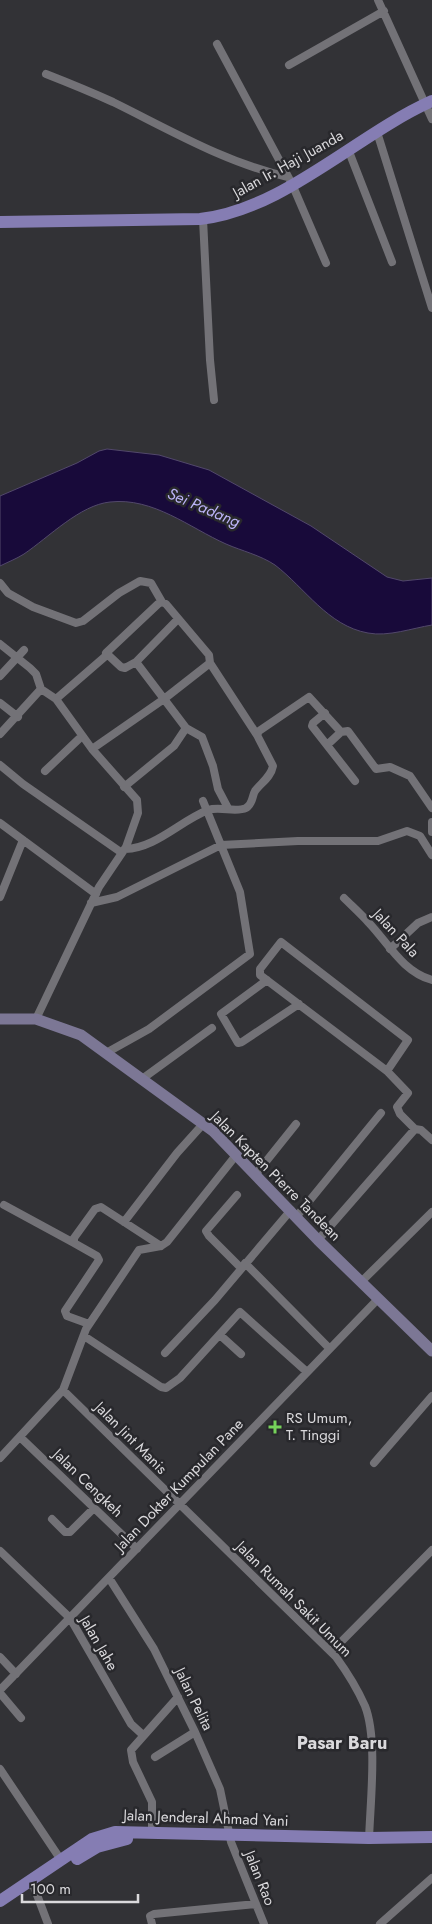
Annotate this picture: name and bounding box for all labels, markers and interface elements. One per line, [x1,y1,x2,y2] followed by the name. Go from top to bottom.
[227,125,347,204] street label: Jalan Ir. Haji Juanda
[164,482,244,533] water label: Sei Padang
[366,902,424,962] street label: Jalan Pala
[205,1105,346,1246] street label: Jalan Kapten Pierre Tandean
[88,1395,172,1479] street label: Jalan Jint Manis
[286,1407,352,1446] place label: RS Umum, T. Tinggi
[108,1413,249,1558] street label: Jalan Dokter Kumpulan Pane
[268,1420,282,1434] marker: RS Umum, T. Tinggi
[46,1442,128,1522] street label: Jalan Cengkeh
[230,1535,357,1662] street label: Jalan Rumah Sakit Umum
[73,1610,124,1675] street label: Jalan Jahe
[168,1662,219,1734] street label: Jalan Pelita
[297,1730,387,1756] district label: Pasar Baru
[121,1804,289,1832] street label: Jalan Jenderal Ahmad Yani
[238,1845,281,1909] street label: Jalan Rao
[22,1872,139,1904] scale bar
[30,1878,71,1900] text: 100 m

